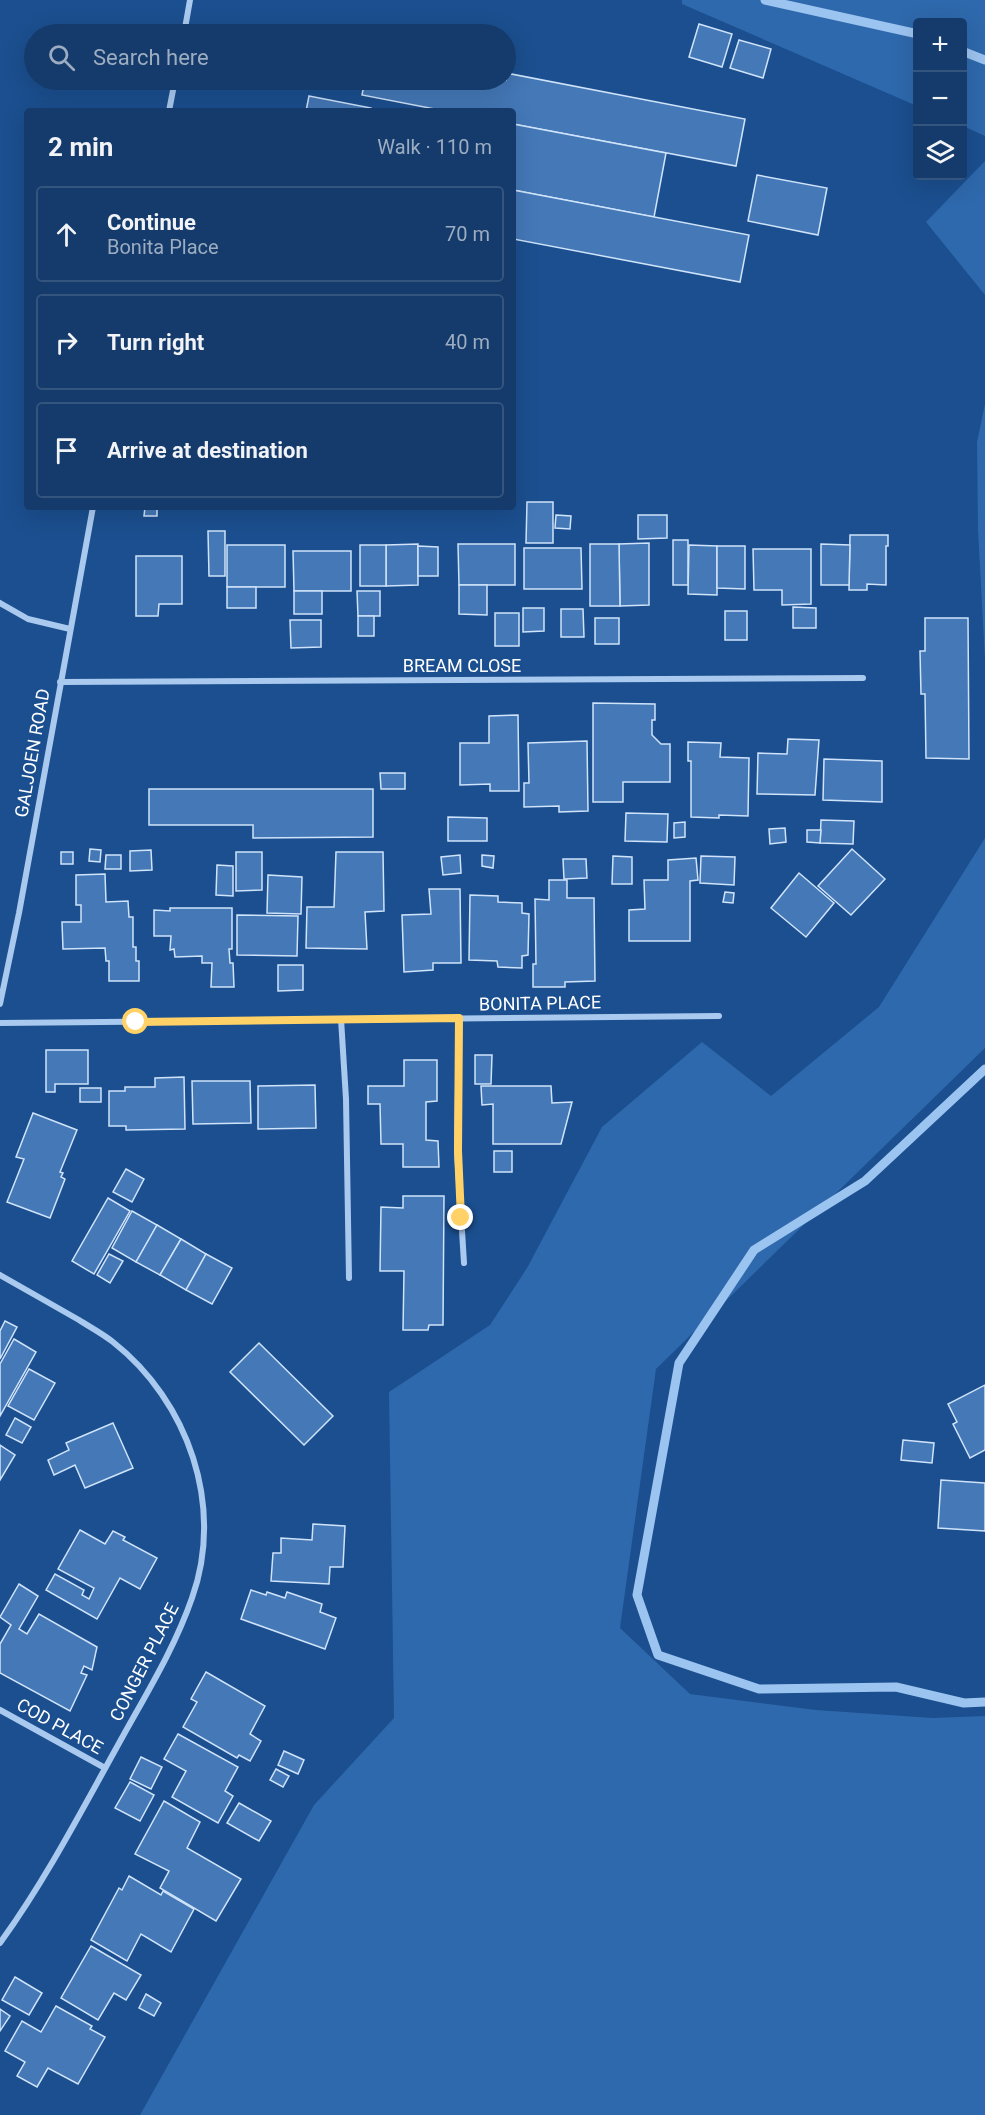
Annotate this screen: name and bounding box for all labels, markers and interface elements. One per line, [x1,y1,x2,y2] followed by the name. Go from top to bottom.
[913,18,967,180] map controls
[913,18,967,72] button: +
[24,24,516,90] search box
[45,41,78,74] icon: search
[93,45,209,70] text: Search here
[913,72,967,126] button: −
[913,126,967,180] button: layers
[48,132,113,162] text: 2 min
[377,135,492,159] text: Walk · 110 m
[107,210,196,235] text: Continue
[50,218,83,251] icon: ahead
[445,222,490,246] text: 70 m
[107,235,219,259] text: Bonita Place
[50,326,83,359] icon: right
[107,330,204,355] text: Turn right
[445,330,490,354] text: 40 m
[50,434,83,467] icon: arrive
[107,438,308,463] text: Arrive at destination
[403,655,521,676] street label: BREAM CLOSE
[10,687,54,819] street label: GALJOEN ROAD
[479,991,601,1015] street label: BONITA PLACE
[122,1008,148,1034] route start
[447,1204,473,1230] route end
[105,1599,183,1725] street label: CONGER PLACE
[13,1694,107,1758] street label: COD PLACE

